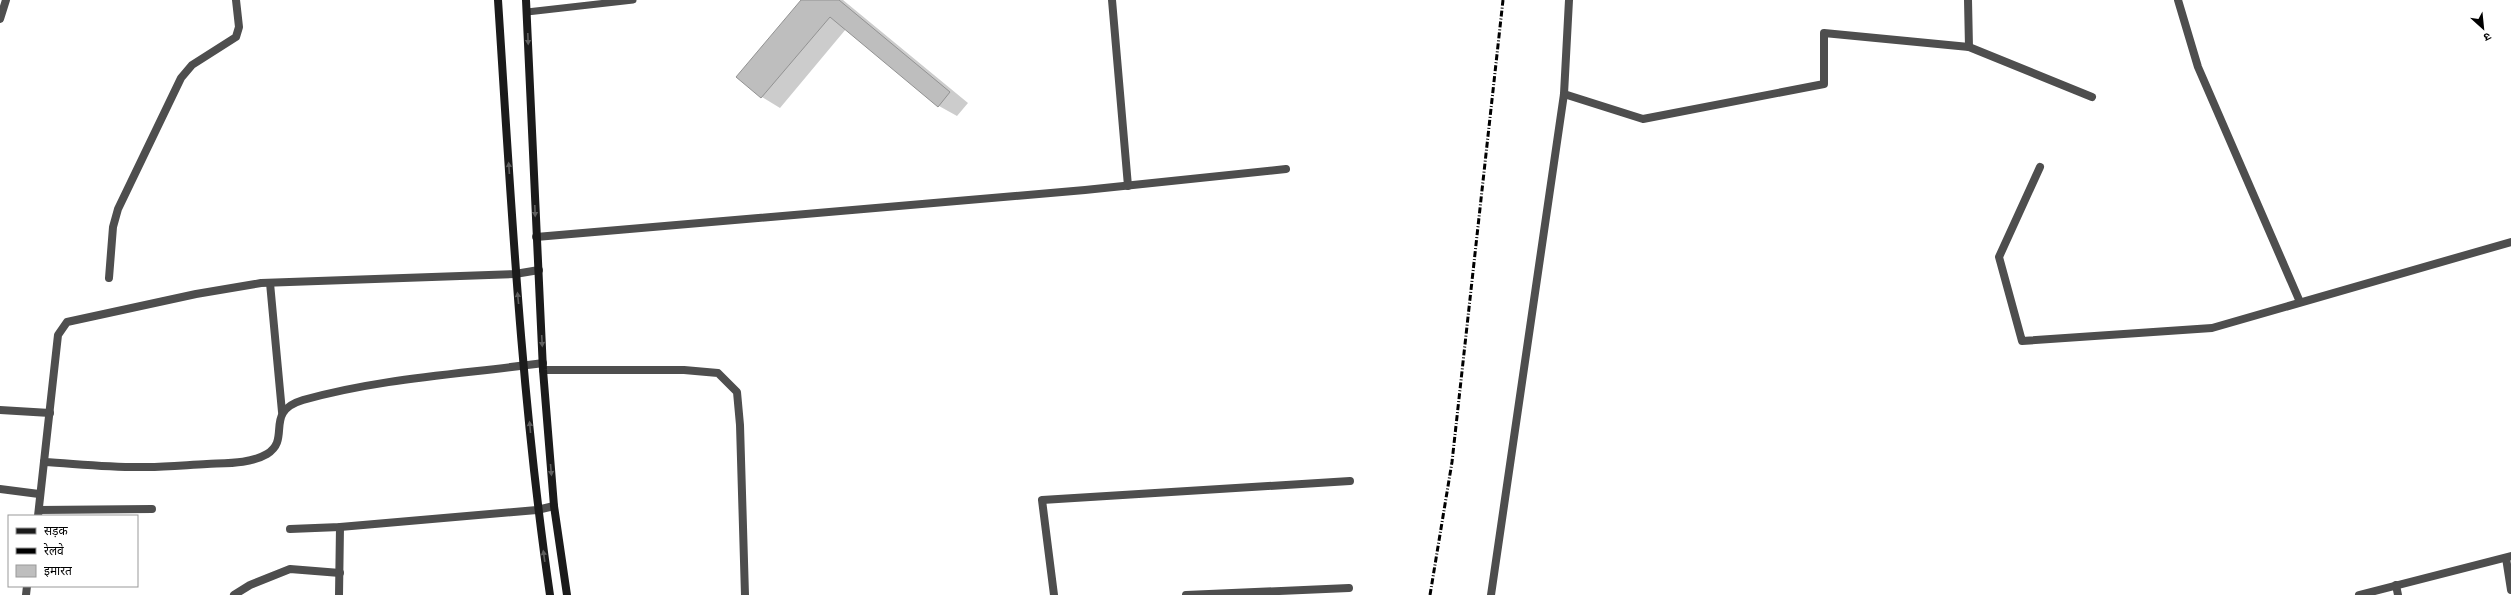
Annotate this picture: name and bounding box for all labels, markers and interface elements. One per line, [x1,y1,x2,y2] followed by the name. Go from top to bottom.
[2463,8,2503,48] north arrow
[2481,29,2493,44] text: उ
[525,33,531,46] one-way arrow
[505,162,512,174] one-way arrow
[531,205,538,217] one-way arrow
[515,292,521,304] one-way arrow
[538,335,545,347] one-way arrow
[527,421,534,433] one-way arrow
[548,464,555,476] one-way arrow
[8,515,138,587] legend
[44,524,69,538] text: सड़क
[44,543,64,558] text: रेलवे
[541,550,547,562] one-way arrow
[44,564,73,578] text: इमारत

